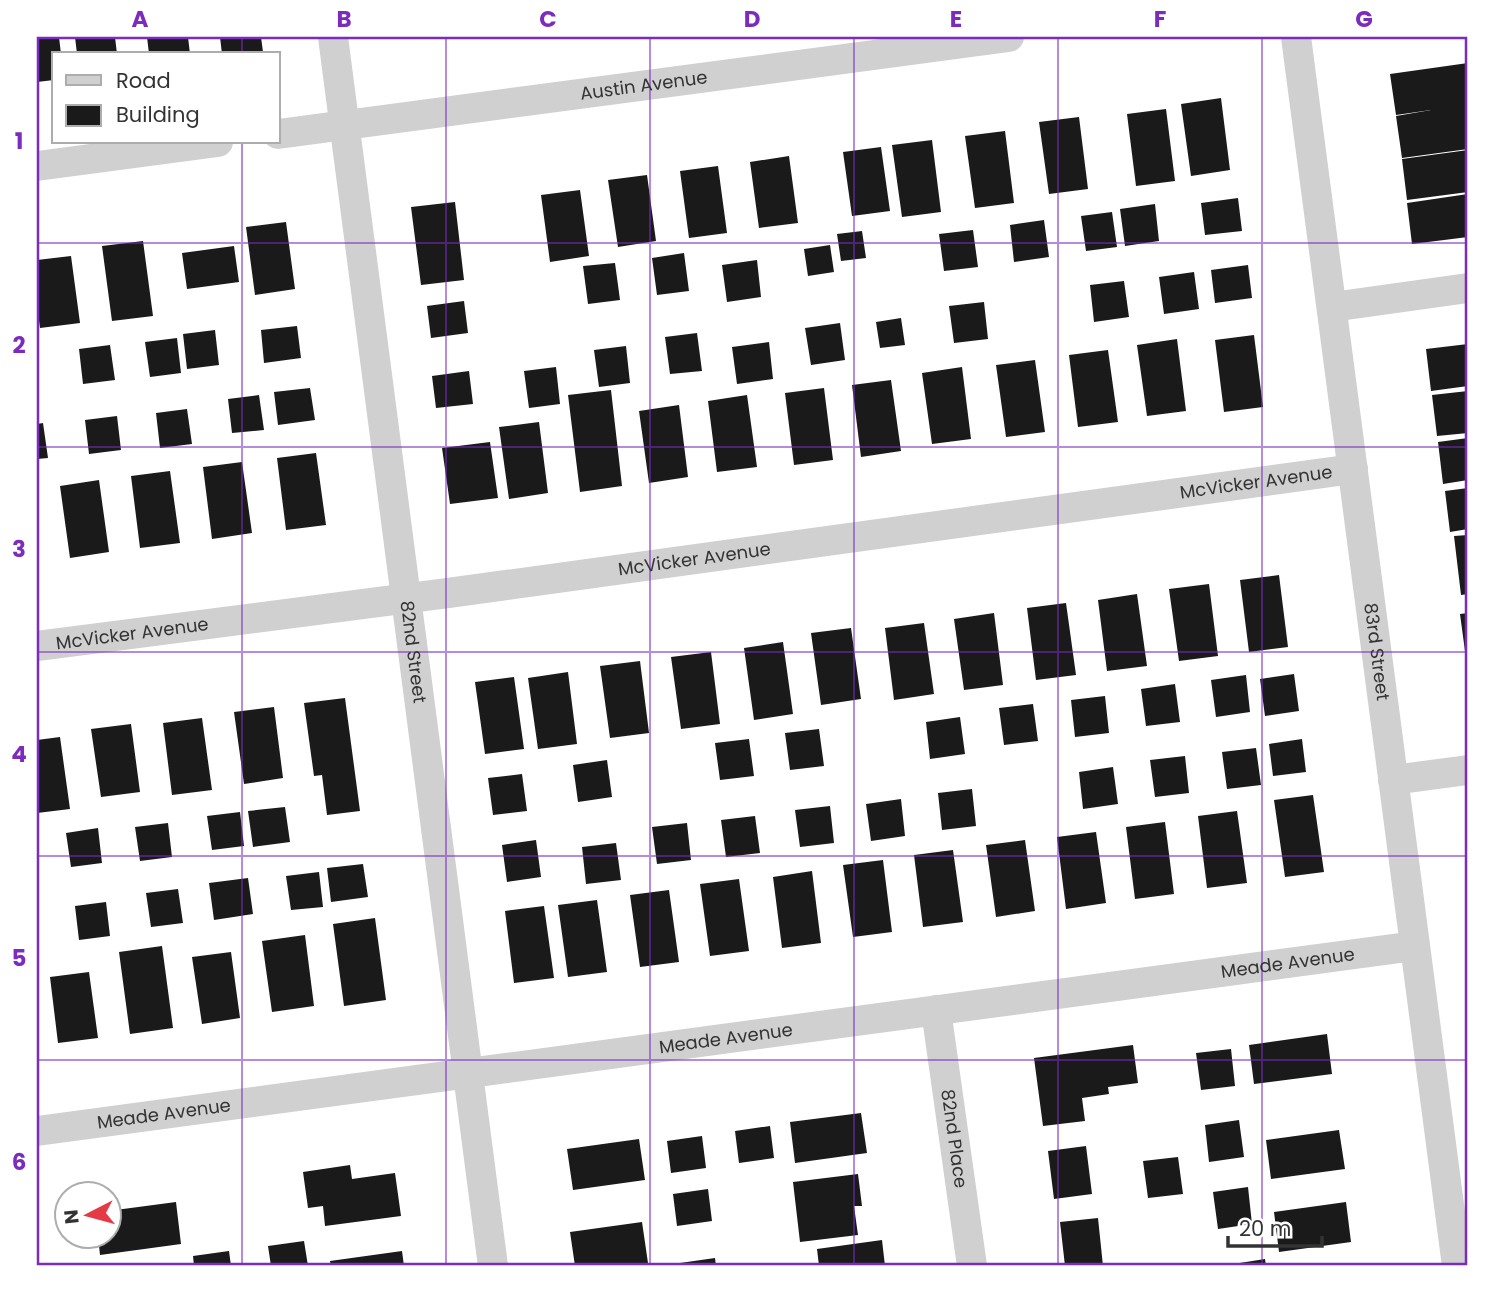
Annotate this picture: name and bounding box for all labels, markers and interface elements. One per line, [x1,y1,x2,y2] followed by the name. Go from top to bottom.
[132,3,149,35] text: A
[336,3,352,35] text: B
[539,3,557,35] text: C
[744,3,760,35] text: D
[950,3,962,35] text: E
[1154,3,1166,35] text: F
[1355,3,1373,35] text: G
[52,52,280,144] legend
[579,64,709,106] street label: Austin Avenue
[116,66,171,95] text: Road
[116,100,200,129] text: Building
[15,125,23,157] text: 1
[12,329,26,361] text: 2
[1178,459,1334,505] street label: McVicker Avenue
[12,533,26,565] text: 3
[616,536,772,582] street label: McVicker Avenue
[394,599,433,704] street label: 82nd Street
[1358,601,1396,702] street label: 83rd Street
[54,611,210,655] street label: McVicker Avenue
[11,738,27,770] text: 4
[1219,941,1356,984] street label: Meade Avenue
[12,942,26,974] text: 5
[657,1017,794,1059] street label: Meade Avenue
[935,1088,974,1190] street label: 82nd Place
[95,1092,232,1135] street label: Meade Avenue
[12,1146,26,1178] text: 6
[52,1180,122,1250] north arrow
[1228,1205,1323,1249] scale bar
[57,1208,86,1225] text: N
[1239,1214,1292,1243] text: 20 m

